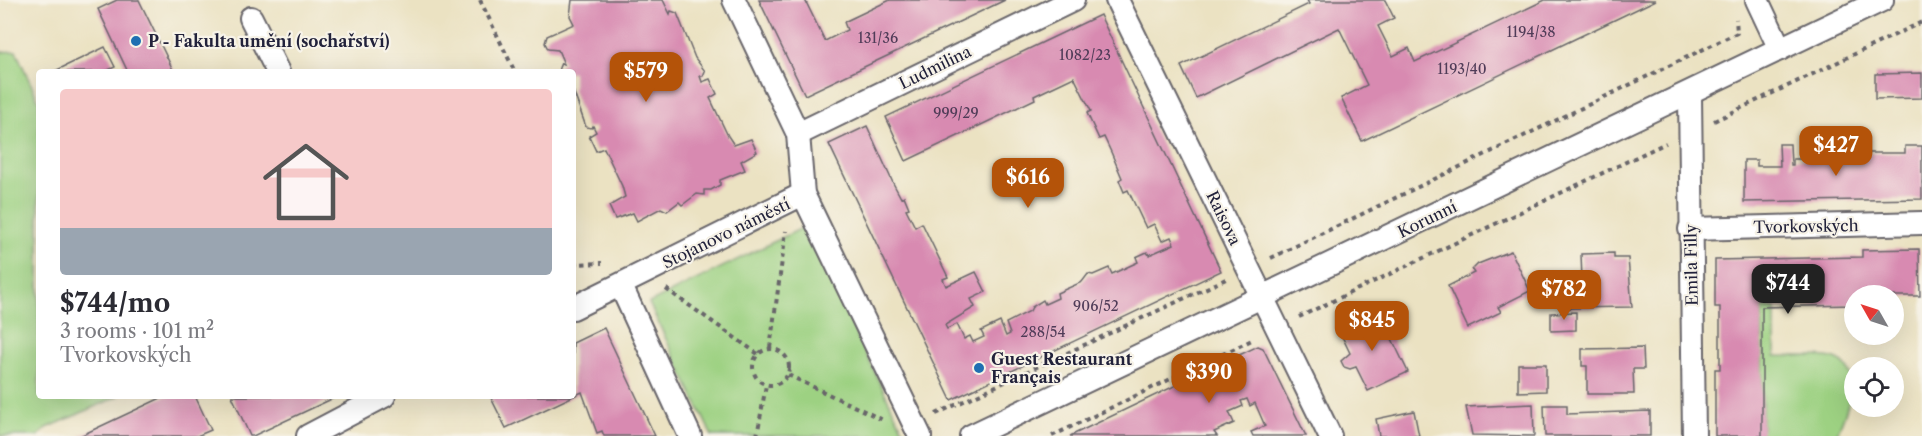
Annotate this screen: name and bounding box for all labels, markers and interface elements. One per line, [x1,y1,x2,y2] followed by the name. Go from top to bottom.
[1506,23,1556,41] house number: 1194/38
[858,29,898,47] house number: 131/36
[148,31,390,51] place label: P - Fakulta umění (sochařství)
[129,34,143,48] marker: P - Fakulta umění (sochařství)
[896,41,975,93] street label: Ludmilina
[1059,46,1111,64] house number: 1082/23
[610,52,682,103] pin: $579
[624,59,668,83] text: $579
[1437,60,1487,78] house number: 1193/40
[933,104,979,122] house number: 999/29
[1800,126,1872,177] pin: $427
[252,128,360,236] icon: home
[1813,133,1859,157] text: $427
[992,158,1064,209] pin: $616
[1006,165,1050,189] text: $616
[1202,188,1246,249] street label: Raisova
[659,193,793,273] street label: Stojanovo náměstí
[1394,196,1460,242] street label: Korunní
[1753,215,1859,237] street label: Tvorkovských
[1680,223,1702,306] street label: Emila Filly
[1752,264,1824,315] pin: $744
[1528,270,1600,321] pin: $782
[1766,271,1810,295] text: $744
[1541,277,1587,301] text: $782
[1844,285,1904,345] north arrow
[1844,285,1904,417] map controls
[60,287,170,319] text: $744/mo
[1073,297,1119,315] house number: 906/52
[1336,301,1408,352] pin: $845
[1349,308,1395,332] text: $845
[60,319,214,343] text: 3 rooms · 101 m²
[1020,323,1066,341] house number: 288/54
[60,343,192,367] text: Tvorkovských
[991,349,1133,387] place label: Guest Restaurant Français
[1173,353,1245,404] pin: $390
[1844,357,1904,417] button: locate
[1185,360,1233,384] text: $390
[972,361,986,375] marker: Guest Restaurant Français

